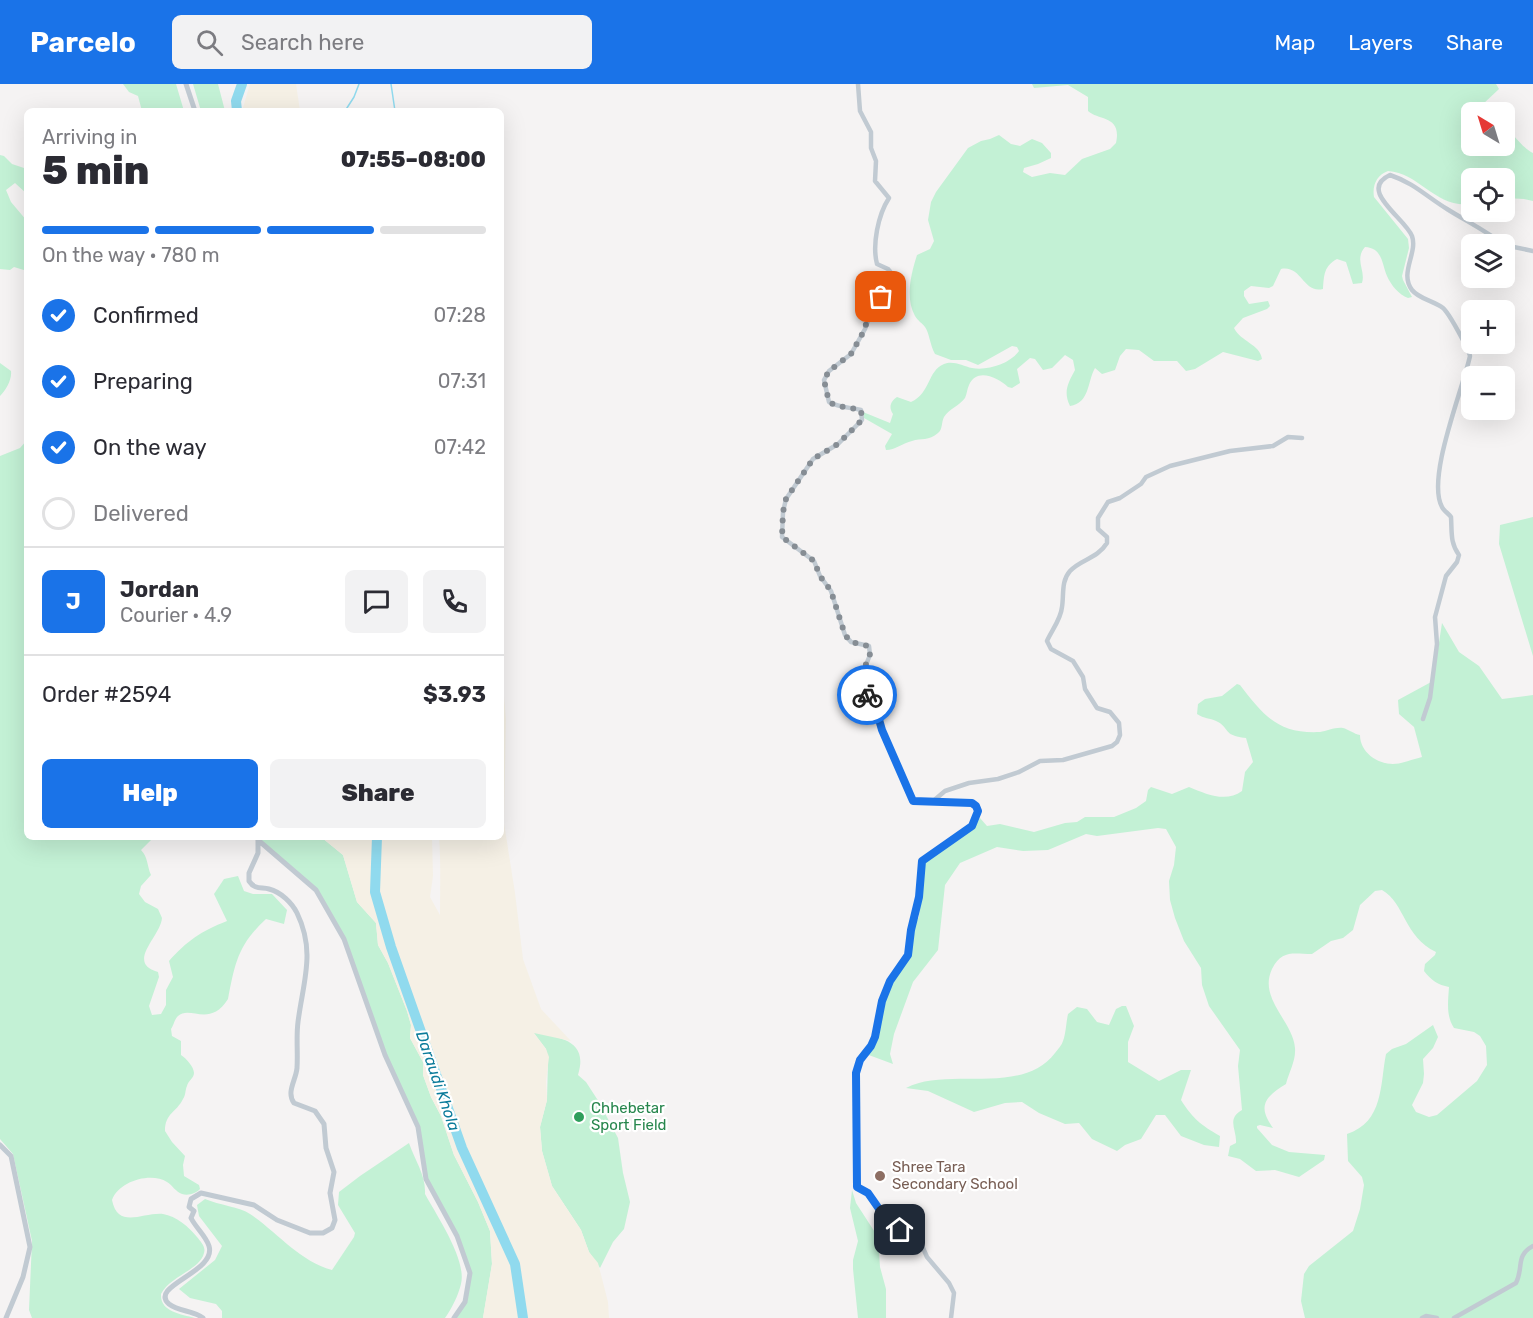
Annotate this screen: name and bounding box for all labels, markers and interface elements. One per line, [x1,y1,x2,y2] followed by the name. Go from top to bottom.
[172,15,592,69] search box
[30,26,136,59] text: Parcelo
[193,26,226,59] icon: search
[241,29,364,56] text: Search here
[1274,30,1315,55] text: Map
[1348,30,1413,55] text: Layers
[1446,30,1503,55] text: Share
[1461,102,1515,156] north arrow
[1461,102,1515,420] map controls
[42,125,137,149] text: Arriving in
[341,146,486,173] text: 07:55–08:00
[42,148,150,194] text: 5 min
[1461,168,1515,222] button: locate
[1461,234,1515,288] button: layers
[42,243,220,267] text: On the way · 780 m
[855,271,906,322] pin
[864,280,897,313] icon: bag
[42,299,75,332] icon: check
[1461,300,1515,354] button: +
[93,302,199,329] text: Confirmed
[433,303,486,327] text: 07:28
[42,365,75,398] icon: check
[1461,366,1515,420] button: −
[93,368,193,395] text: Preparing
[438,369,486,393] text: 07:31
[42,431,75,464] icon: check
[93,434,207,461] text: On the way
[434,435,486,459] text: 07:42
[93,500,189,527] text: Delivered
[345,570,408,633] button: chat
[423,570,486,633] button: phone
[120,576,199,603] text: Jordan
[66,588,81,615] text: J
[120,603,232,627] text: Courier · 4.9
[837,665,897,725] courier
[851,679,884,712] icon: bike
[42,681,171,708] text: Order #2594
[423,681,486,708] text: $3.93
[42,759,258,828] button: Help
[270,759,486,828] button: Share
[412,1028,464,1134] water label: Daraudi Khola
[591,1099,666,1134] place label: Chhebetar Sport Field
[572,1110,586,1124] marker: Chhebetar Sport Field
[892,1158,1018,1193] place label: Shree Tara Secondary School
[873,1169,887,1183] marker: Shree Tara Secondary School
[874,1204,925,1255] pin
[883,1213,916,1246] icon: home

